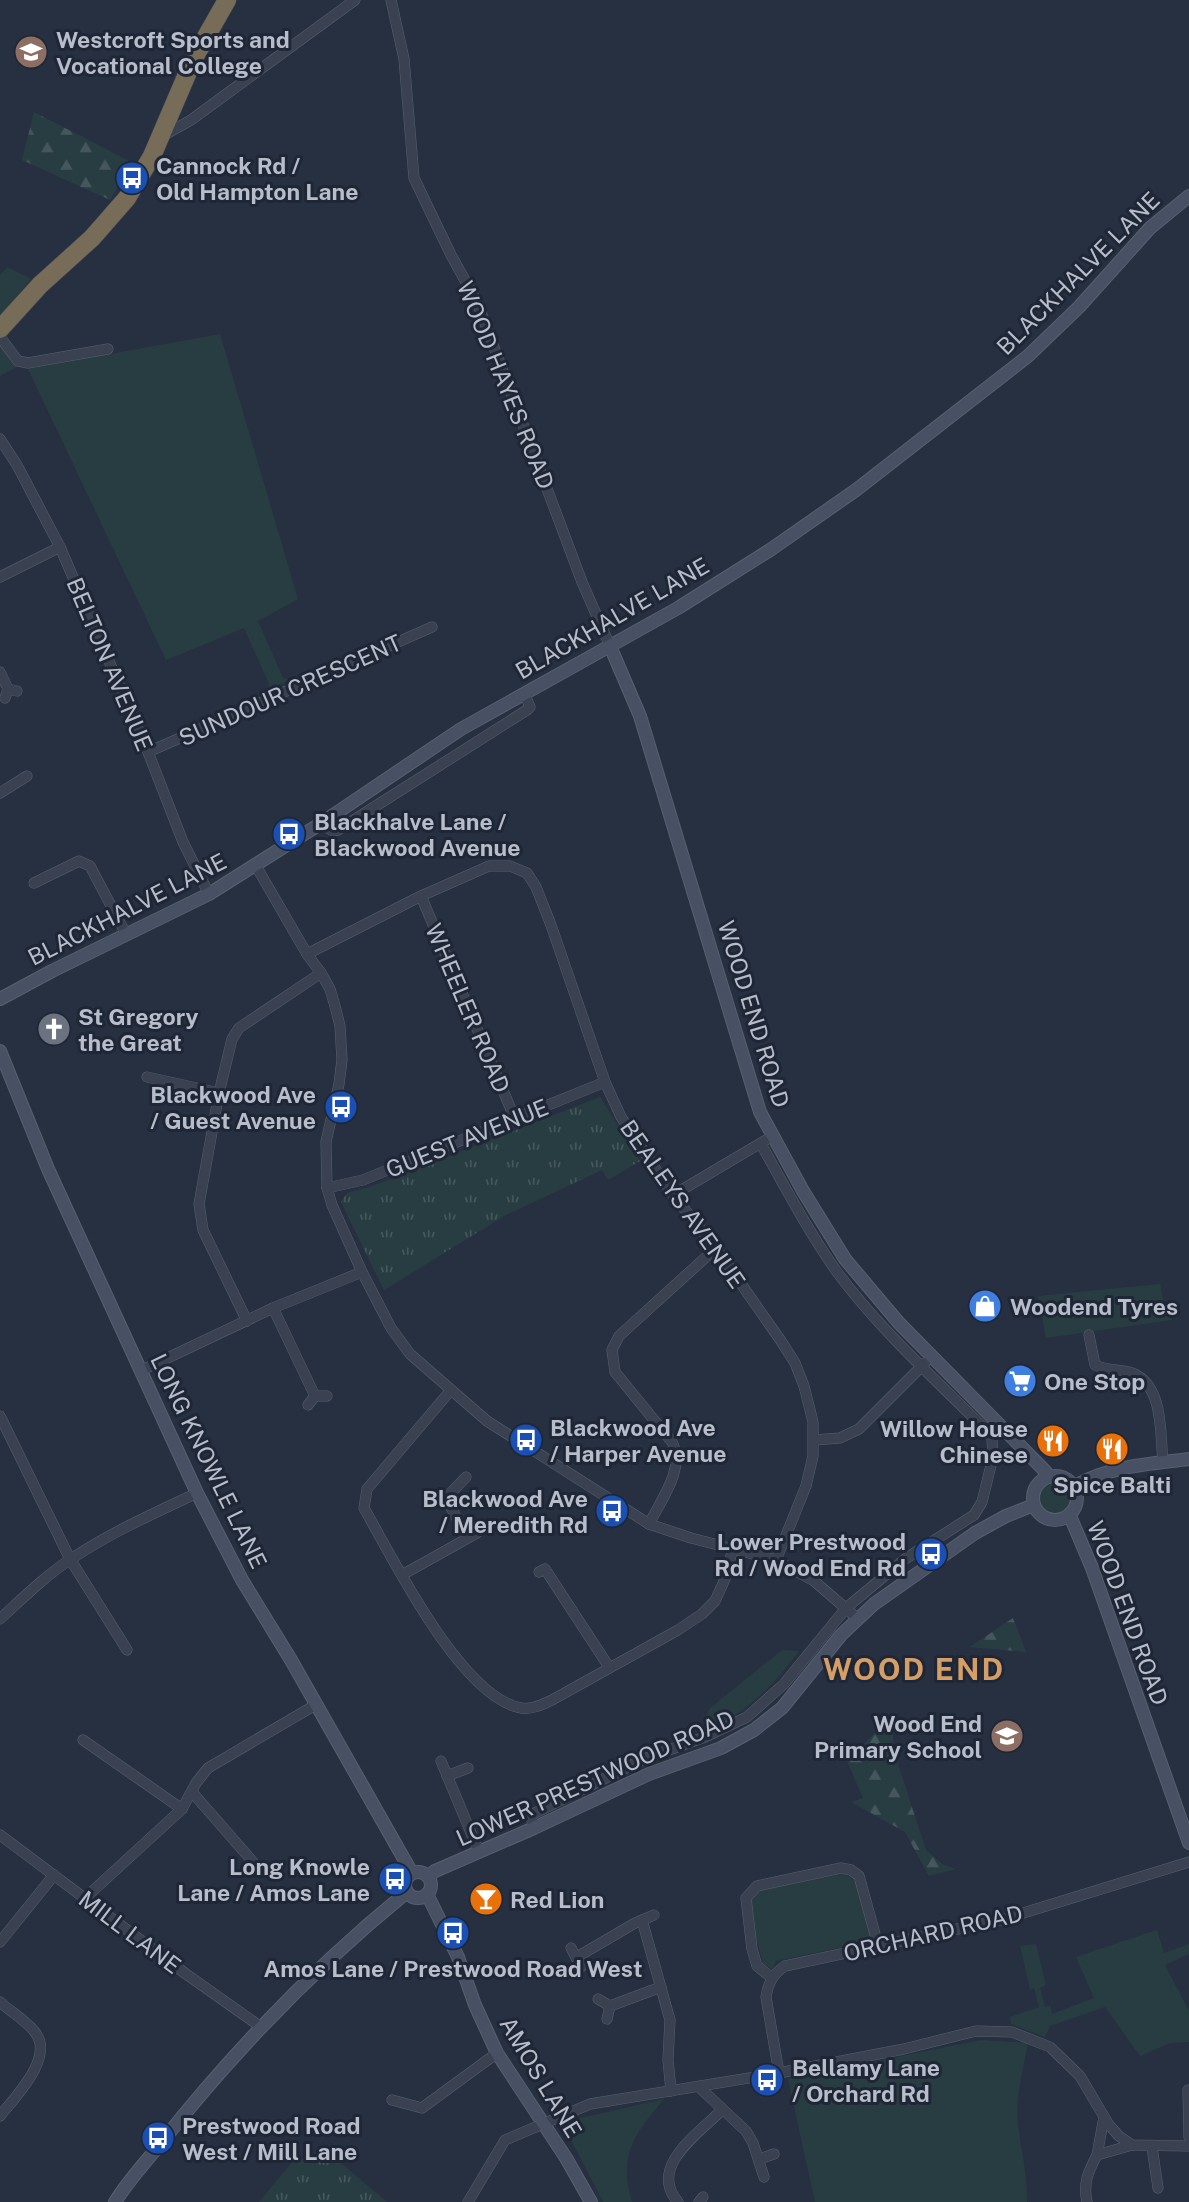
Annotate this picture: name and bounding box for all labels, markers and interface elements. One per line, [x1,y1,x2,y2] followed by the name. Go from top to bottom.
[56,26,290,79] place label: Westcroft Sports and Vocational College
[12,33,50,71] school or university icon: Westcroft Sports and Vocational College
[156,152,358,205] place label: Cannock Rd / Old Hampton Lane
[113,159,151,197] bus stop icon: Cannock Rd / Old Hampton Lane
[991,186,1165,360] street label: BLACKHALVE LANE
[452,277,560,493] street label: WOOD HAYES ROAD
[510,552,714,684] street label: BLACKHALVE LANE
[61,573,159,755] street label: BELTON AVENUE
[175,629,406,751] street label: SUNDOUR CRESCENT
[314,808,520,861] place label: Blackhalve Lane / Blackwood Avenue
[270,815,308,853] bus stop icon: Blackhalve Lane / Blackwood Avenue
[23,847,231,971] street label: BLACKHALVE LANE
[713,917,795,1111] street label: WOOD END ROAD
[420,919,516,1097] street label: WHEELER ROAD
[78,1003,198,1056] place label: St Gregory the Great
[35,1010,73,1048] church icon: St Gregory the Great
[150,1081,316,1134] place label: Blackwood Ave / Guest Avenue
[322,1088,360,1126] bus stop icon: Blackwood Ave / Guest Avenue
[382,1093,552,1183] street label: GUEST AVENUE
[615,1115,751,1293] street label: BEALEYS AVENUE
[966,1287,1004,1325] shop icon: Woodend Tyres
[1010,1293,1178,1320] place label: Woodend Tyres
[145,1349,273,1573] street label: LONG KNOWLE LANE
[1001,1362,1039,1400] supermarket icon: One Stop
[1044,1368,1145,1395] place label: One Stop
[550,1414,727,1467] place label: Blackwood Ave / Harper Avenue
[880,1415,1028,1468] place label: Willow House Chinese
[507,1421,545,1459] bus stop icon: Blackwood Ave / Harper Avenue
[1034,1422,1072,1460] restaurant icon: Willow House Chinese
[1093,1430,1131,1468] restaurant icon: Spice Balti
[1053,1471,1171,1498] place label: Spice Balti
[422,1485,588,1538] place label: Blackwood Ave / Meredith Rd
[593,1492,631,1530] bus stop icon: Blackwood Ave / Meredith Rd
[1082,1517,1174,1709] street label: WOOD END ROAD
[714,1528,906,1581] place label: Lower Prestwood Rd / Wood End Rd
[912,1535,950,1573] bus stop icon: Lower Prestwood Rd / Wood End Rd
[823,1651,1005,1687] district label: WOOD END
[452,1704,738,1852] street label: LOWER PRESTWOOD ROAD
[814,1710,982,1763] place label: Wood End Primary School
[988,1717,1026,1755] school or university icon: Wood End Primary School
[177,1853,370,1906] place label: Long Knowle Lane / Amos Lane
[376,1860,414,1898] bus stop icon: Long Knowle Lane / Amos Lane
[467,1880,505,1918] bar icon: Red Lion
[74,1885,186,1979] street label: MILL LANE
[510,1886,604,1913] place label: Red Lion
[841,1899,1025,1967] street label: ORCHARD ROAD
[434,1914,472,1952] bus stop icon: Amos Lane / Prestwood Road West
[264,1955,642,1982] place label: Amos Lane / Prestwood Road West
[494,2012,588,2142] street label: AMOS LANE
[792,2054,940,2107] place label: Bellamy Lane / Orchard Rd
[748,2061,786,2099] bus stop icon: Bellamy Lane / Orchard Rd
[182,2112,361,2165] place label: Prestwood Road West / Mill Lane
[139,2119,177,2157] bus stop icon: Prestwood Road West / Mill Lane

